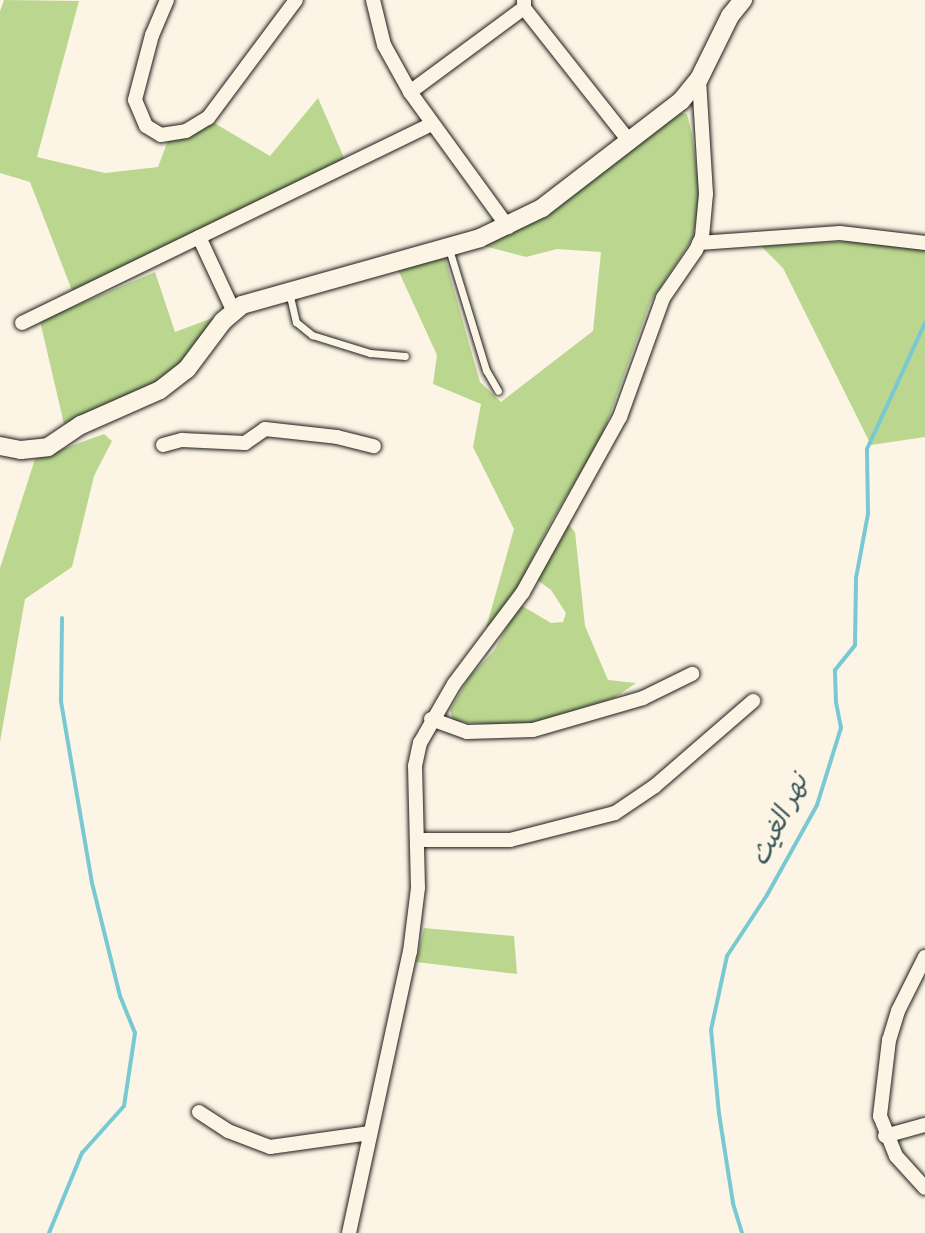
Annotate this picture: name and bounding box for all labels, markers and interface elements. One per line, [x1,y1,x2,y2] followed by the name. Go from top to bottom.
[746,770,818,872] water label: نهر الغيث

